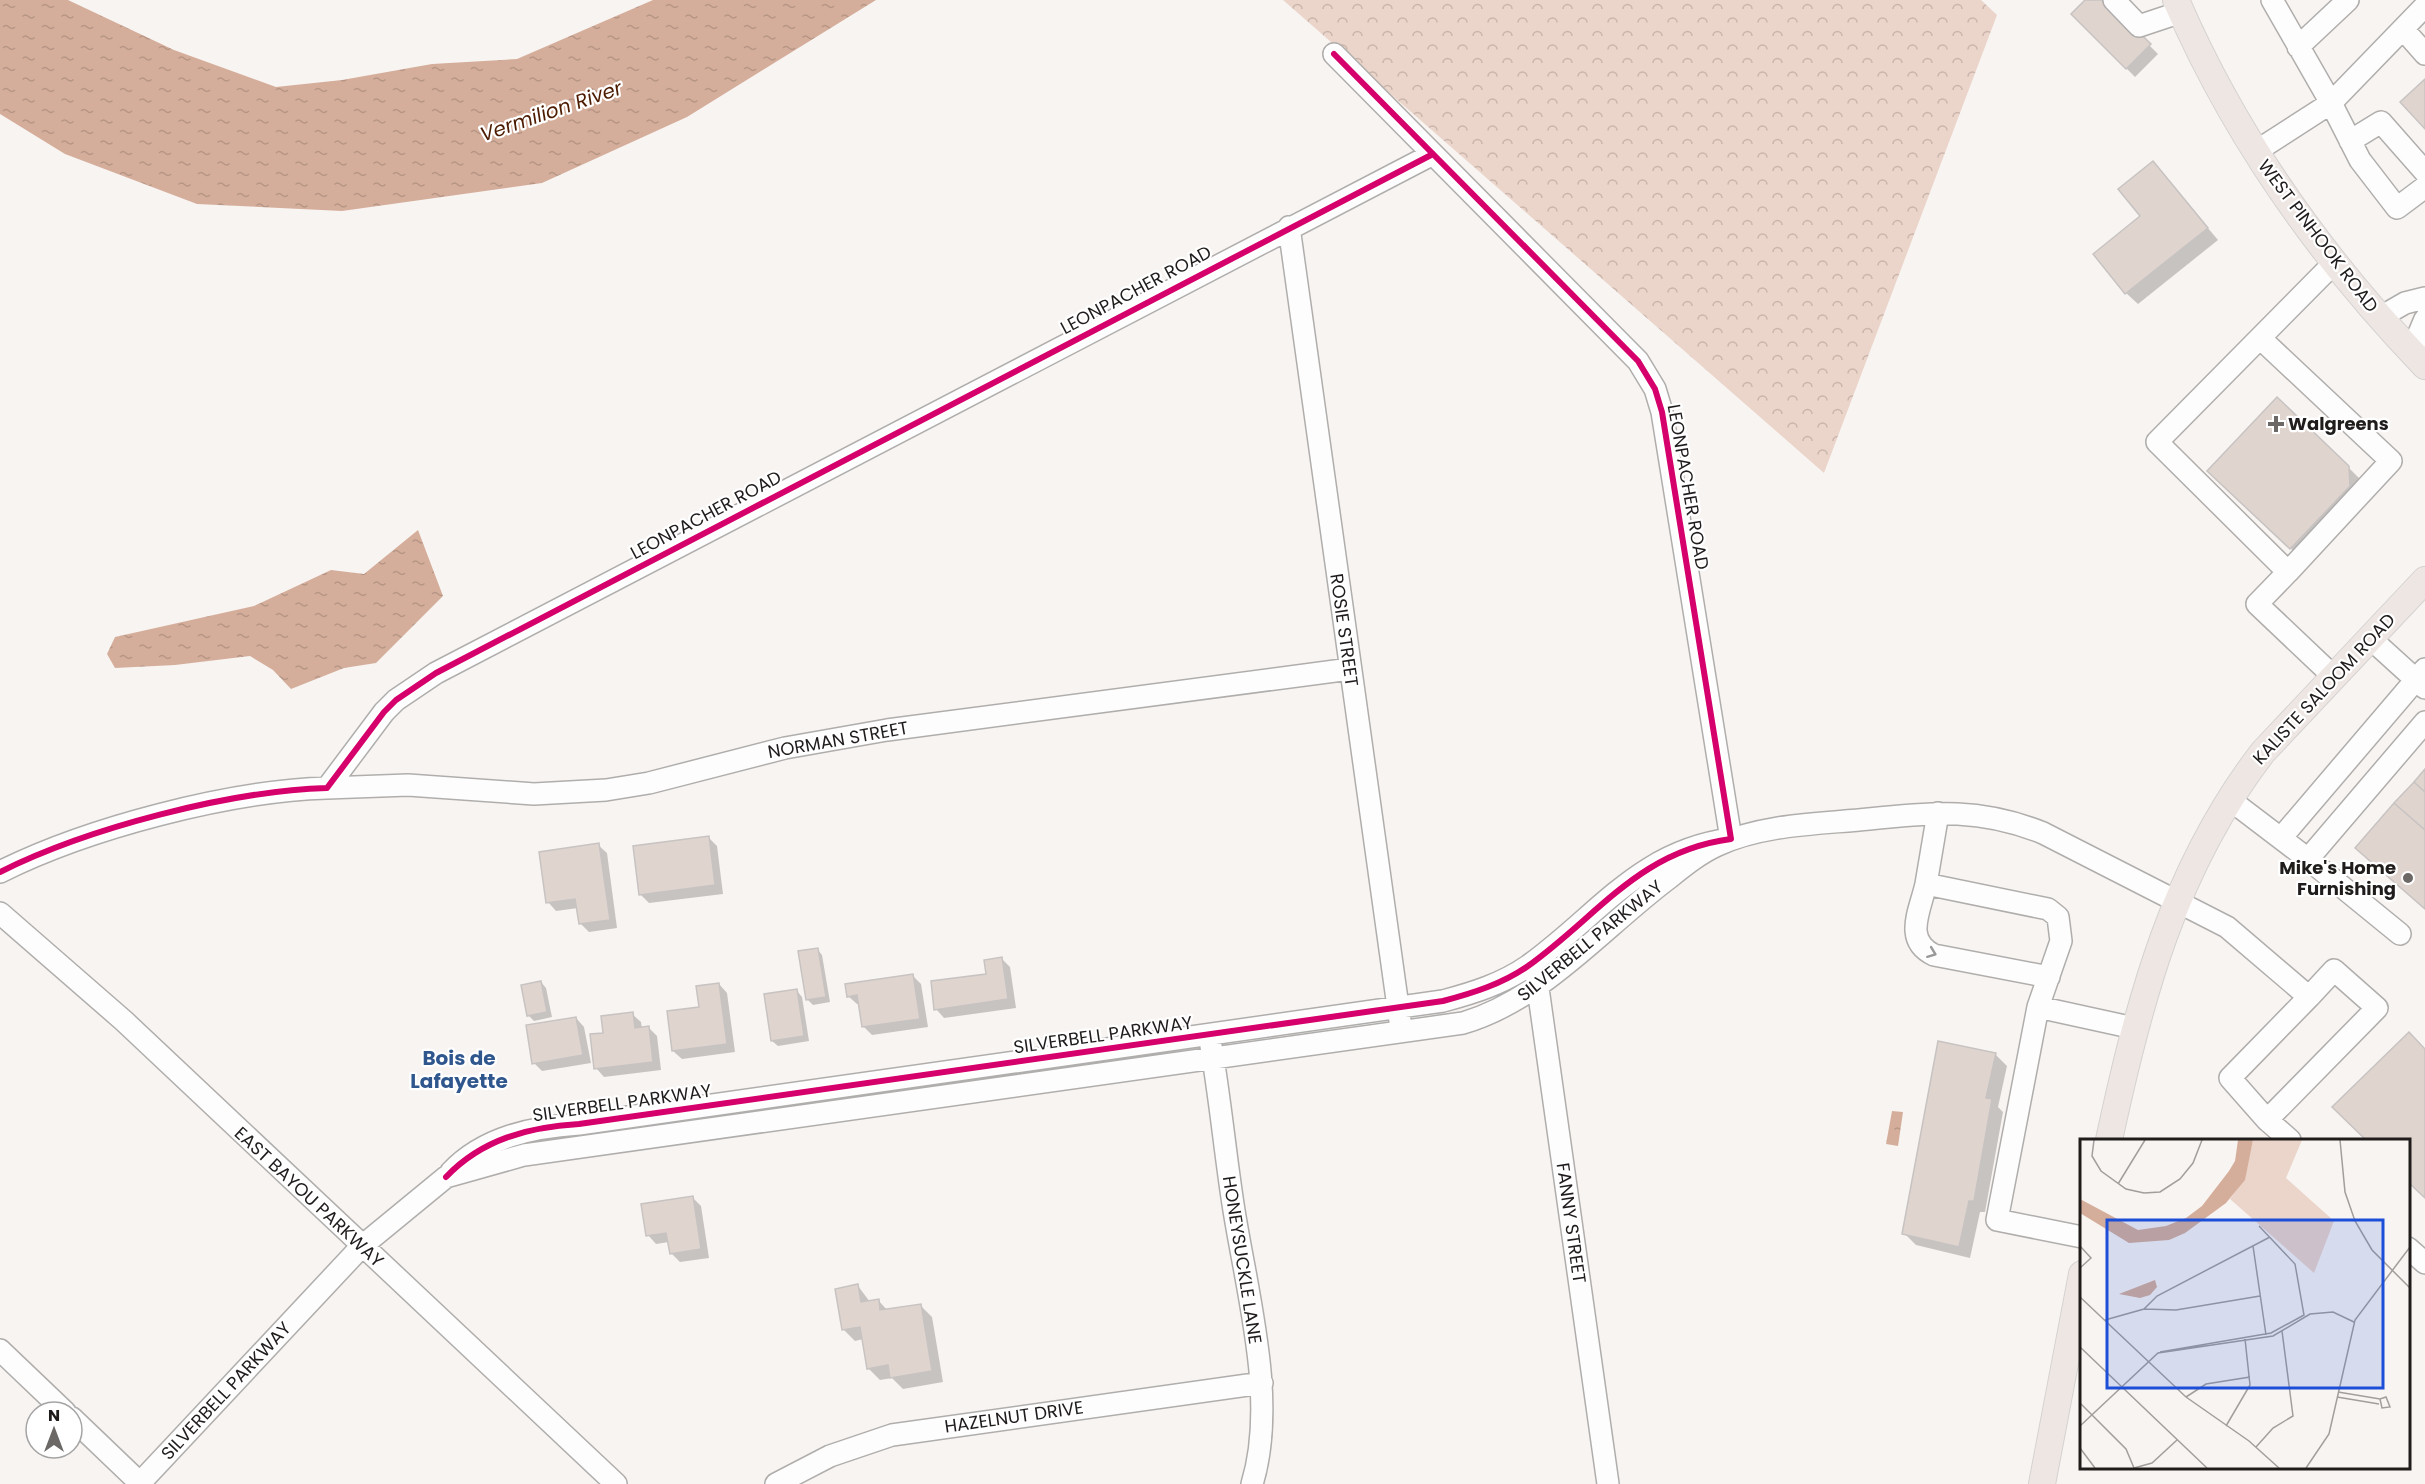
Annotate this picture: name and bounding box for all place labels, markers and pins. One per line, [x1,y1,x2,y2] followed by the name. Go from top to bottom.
[2288,411,2389,436] place label: Walgreens
[2269,417,2283,431] marker: Walgreens
[2279,855,2396,901] place label: Mike's Home Furnishing
[2401,871,2415,885] marker: Mike's Home Furnishing

